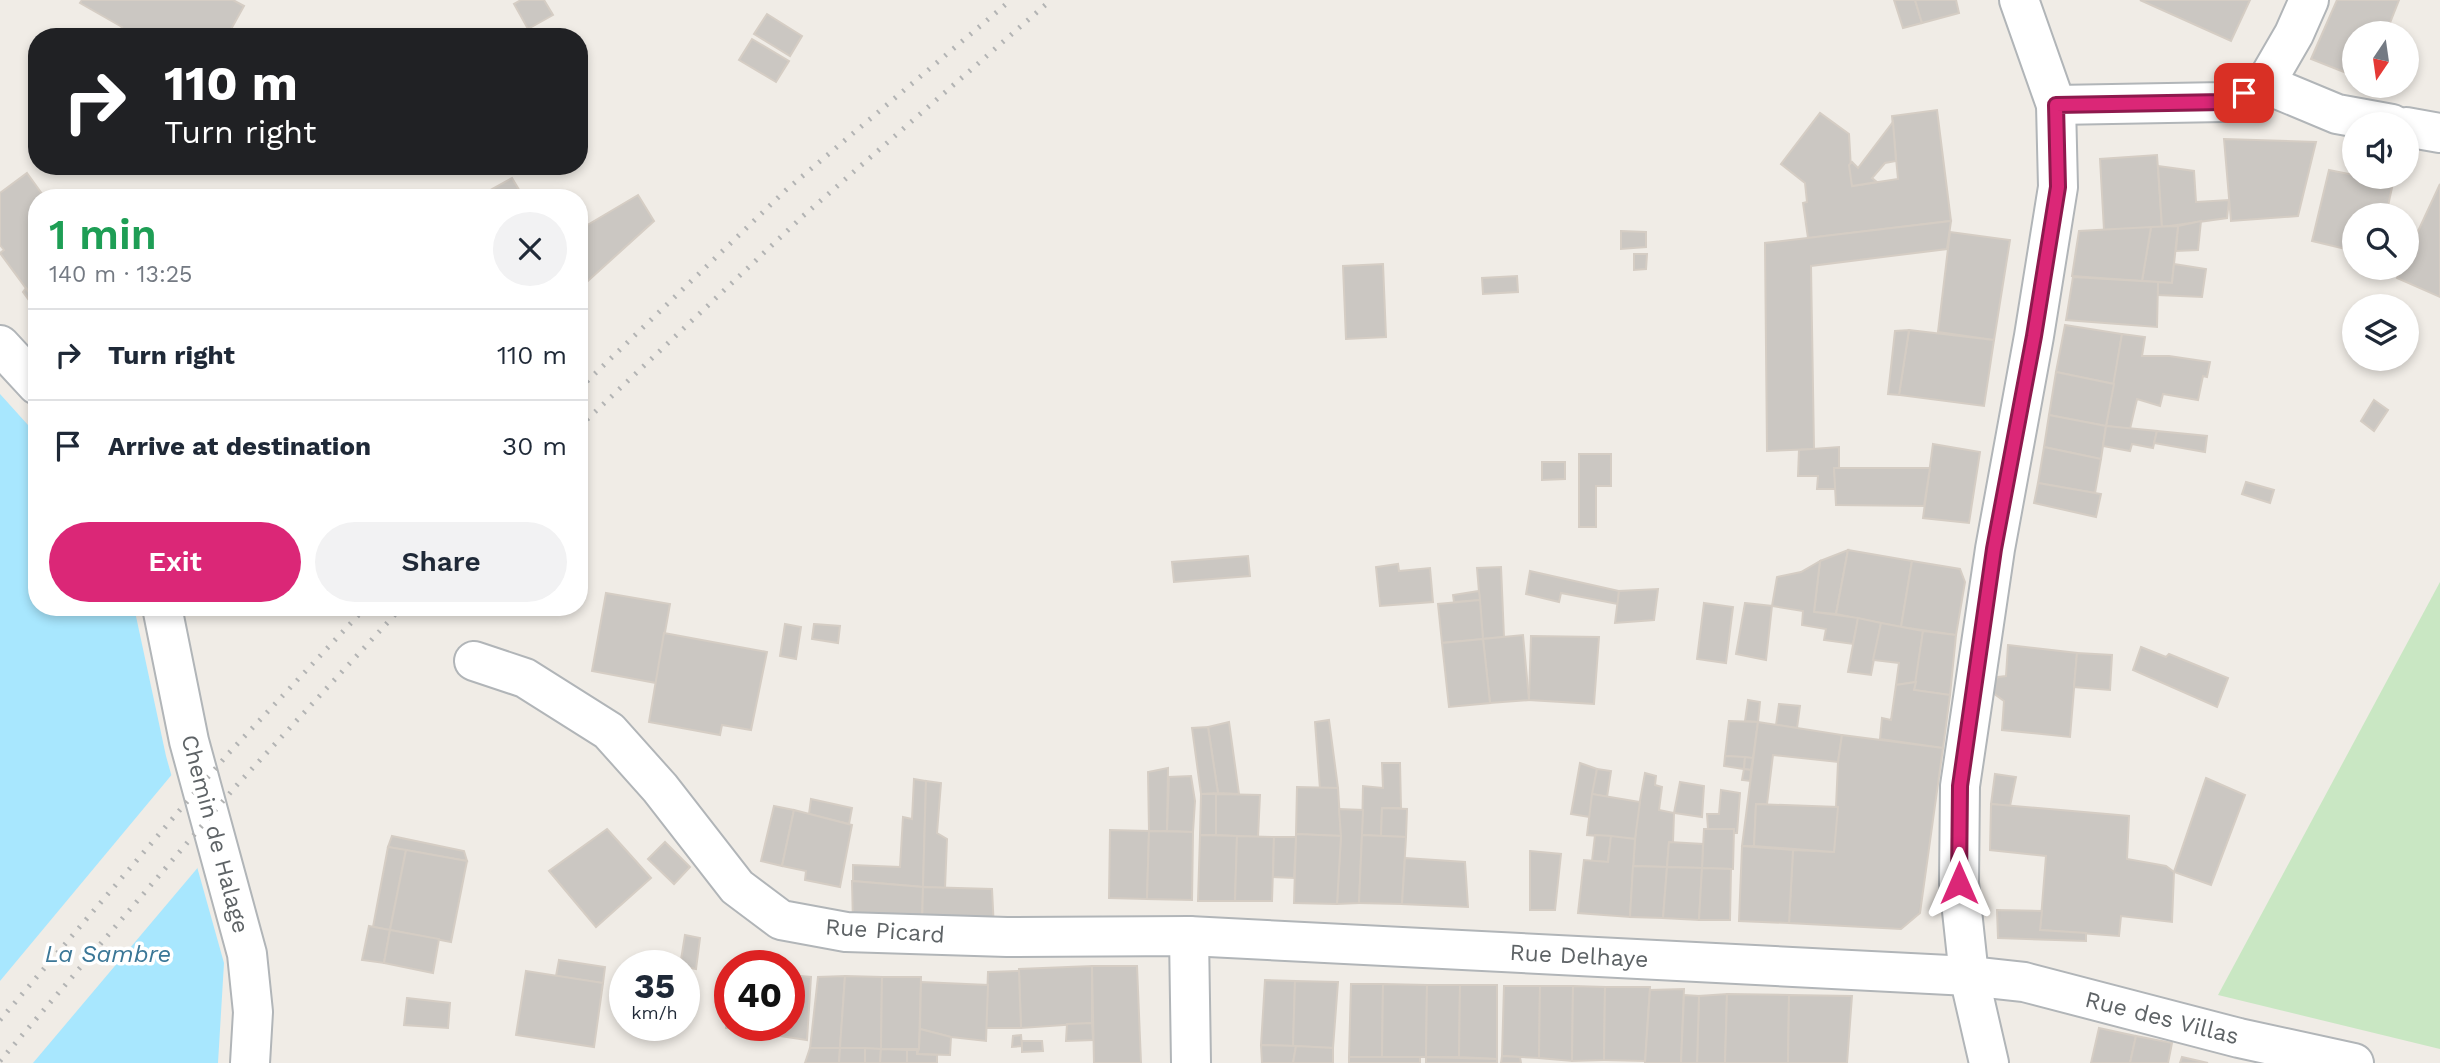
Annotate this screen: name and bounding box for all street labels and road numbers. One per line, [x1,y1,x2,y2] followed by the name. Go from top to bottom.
[176,732,254,936] street label: Chemin de Halage
[824,913,946,949] street label: Rue Picard
[1509,939,1649,973] street label: Rue Delhaye
[2082,986,2242,1050] street label: Rue des Villas

